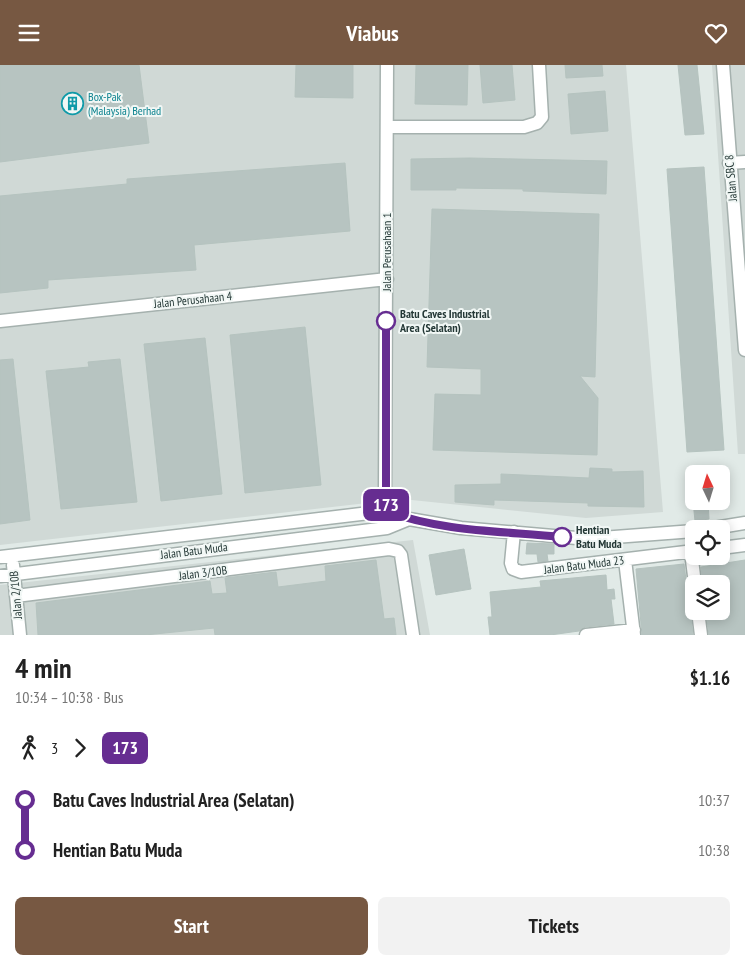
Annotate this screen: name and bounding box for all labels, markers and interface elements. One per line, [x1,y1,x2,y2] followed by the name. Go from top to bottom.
[15,19,43,47] icon: menu
[346,19,399,47] text: Viabus
[702,19,730,47] icon: heart
[88,89,161,118] place label: Box-Pak (Malaysia) Berhad
[60,92,84,116] building icon: Box-Pak (Malaysia) Berhad
[721,154,740,203] street label: Jalan SBC 8
[379,213,394,292] street label: Jalan Perusahaan 1
[152,288,233,311] street label: Jalan Perusahaan 4
[399,306,490,335] place label: Batu Caves Industrial Area (Selatan)
[376,311,396,331] marker: Batu Caves Industrial Area (Selatan)
[685,465,730,510] north arrow
[685,465,730,620] map controls
[357,489,415,521] line badge: 173
[373,493,399,516] text: 173
[685,520,730,565] button: locate
[576,522,622,551] place label: Hentian Batu Muda
[552,527,572,547] marker: Hentian Batu Muda
[159,539,229,562] street label: Jalan Batu Muda
[542,552,625,577] street label: Jalan Batu Muda 23
[177,562,228,583] street label: Jalan 3/10B
[6,570,25,621] street label: Jalan 2/10B
[685,575,730,620] button: layers
[15,649,72,686] text: 4 min
[690,666,730,690] text: $1.16
[15,687,123,707] text: 10:34 – 10:38 · Bus
[15,734,43,762] icon: walk
[66,734,94,762] icon: forward
[112,736,138,759] text: 173
[51,738,58,758] text: 3
[53,788,294,812] text: Batu Caves Industrial Area (Selatan)
[698,790,730,810] text: 10:37
[53,838,182,862] text: Hentian Batu Muda
[698,840,730,860] text: 10:38
[15,897,368,955] button: Start
[378,897,730,955] button: Tickets

